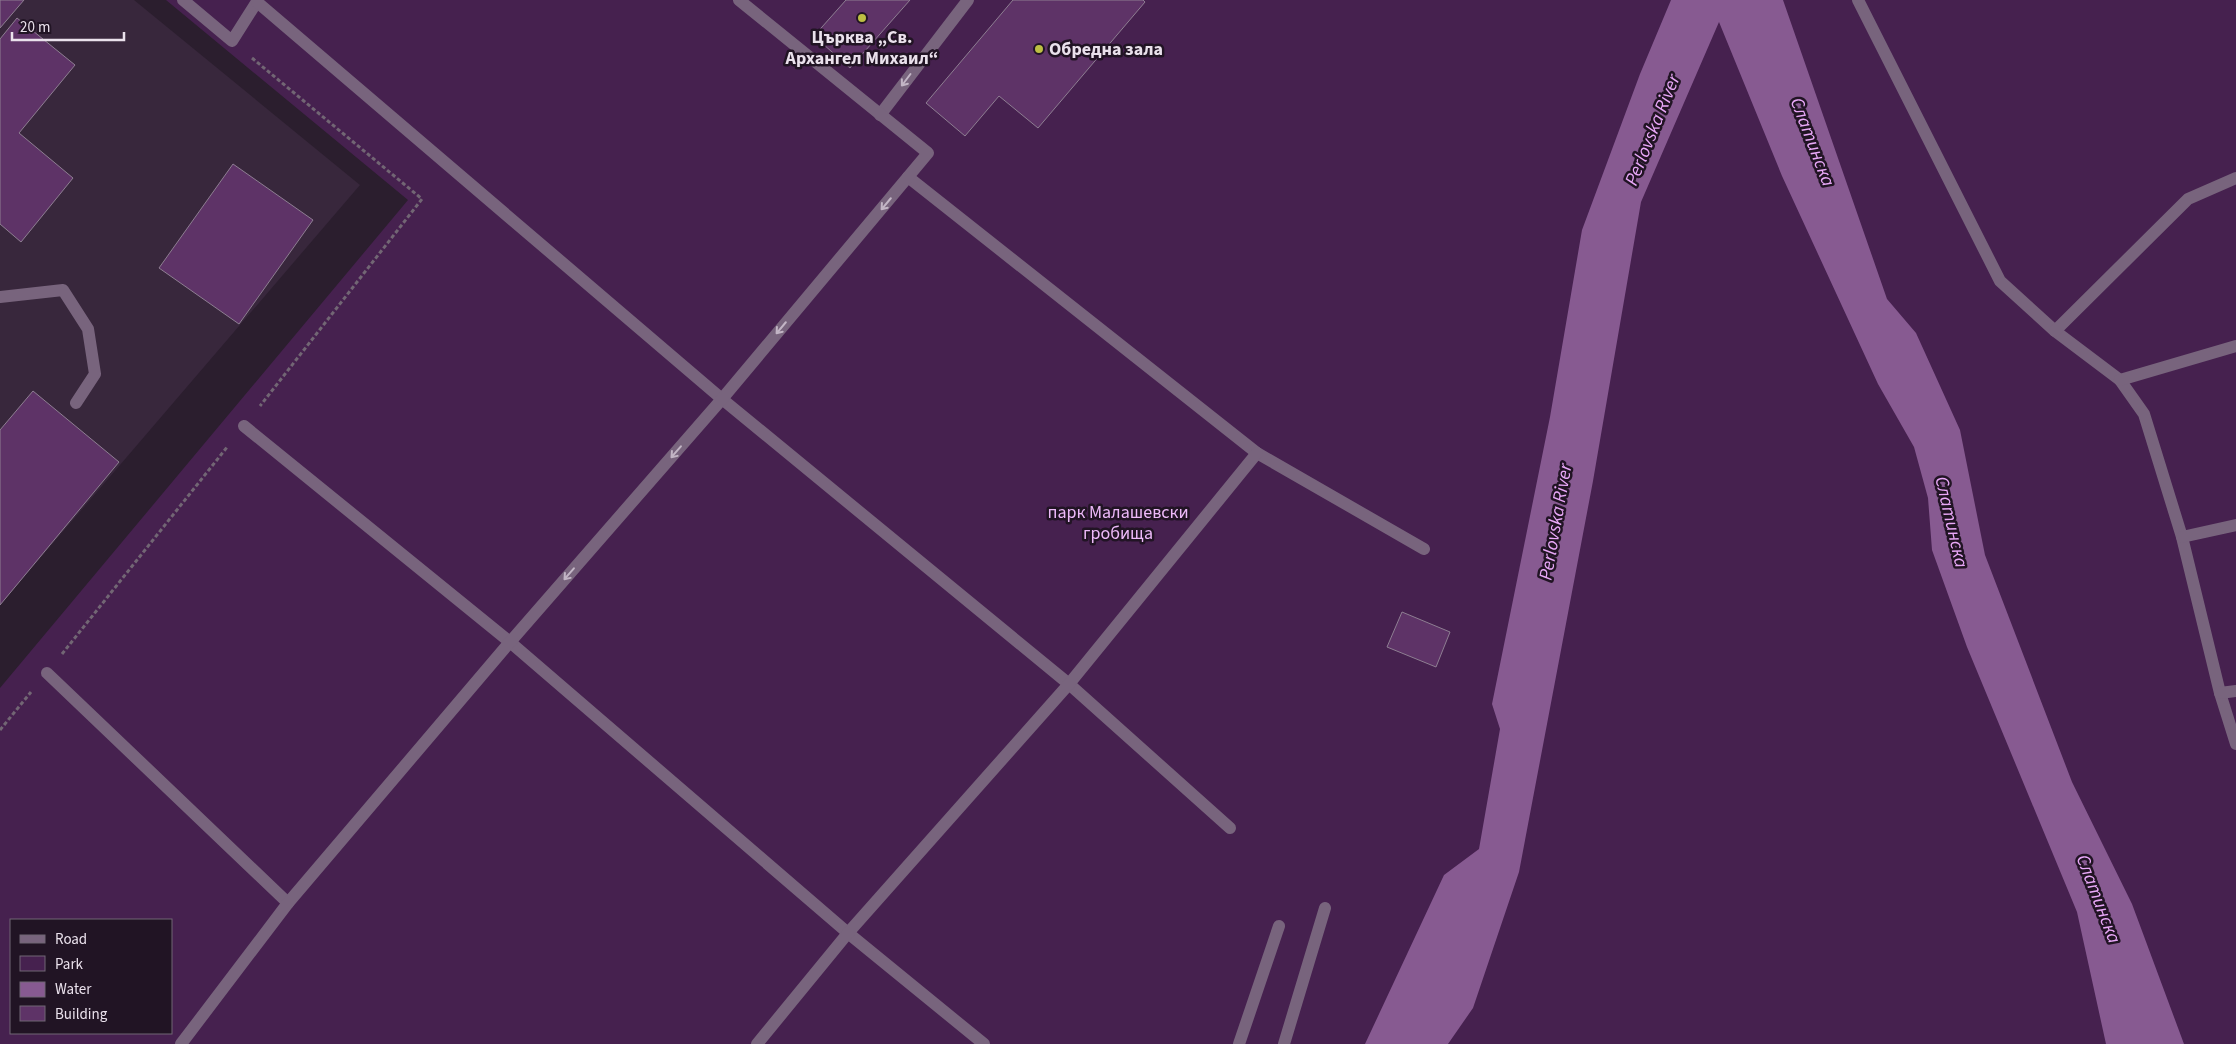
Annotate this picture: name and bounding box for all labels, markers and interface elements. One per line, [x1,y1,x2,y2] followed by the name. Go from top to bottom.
[12,10,125,42] scale bar
[856,12,868,24] marker: Църква „Св. Архангел Михаил“
[20,17,50,38] text: 20 m
[785,25,938,71] place label: Църква „Св. Архангел Михаил“
[1049,37,1163,62] place label: Обредна зала
[1033,43,1045,55] marker: Обредна зала
[1618,69,1688,190] water label: Perlovska River
[901,73,912,86] one-way arrow
[1783,94,1841,190] water label: Слатинска
[881,197,892,210] one-way arrow
[776,322,787,335] one-way arrow
[670,445,682,458] one-way arrow
[1532,460,1580,582] water label: Perlovska River
[1927,474,1975,570] water label: Слатинска
[1047,500,1189,546] park label: парк Малашевски гробища
[563,568,575,581] one-way arrow
[2069,851,2127,947] water label: Слатинска
[10,919,172,1034] legend
[55,929,87,950] text: Road
[55,954,84,975] text: Park
[55,979,92,1000] text: Water
[55,1004,108,1025] text: Building

